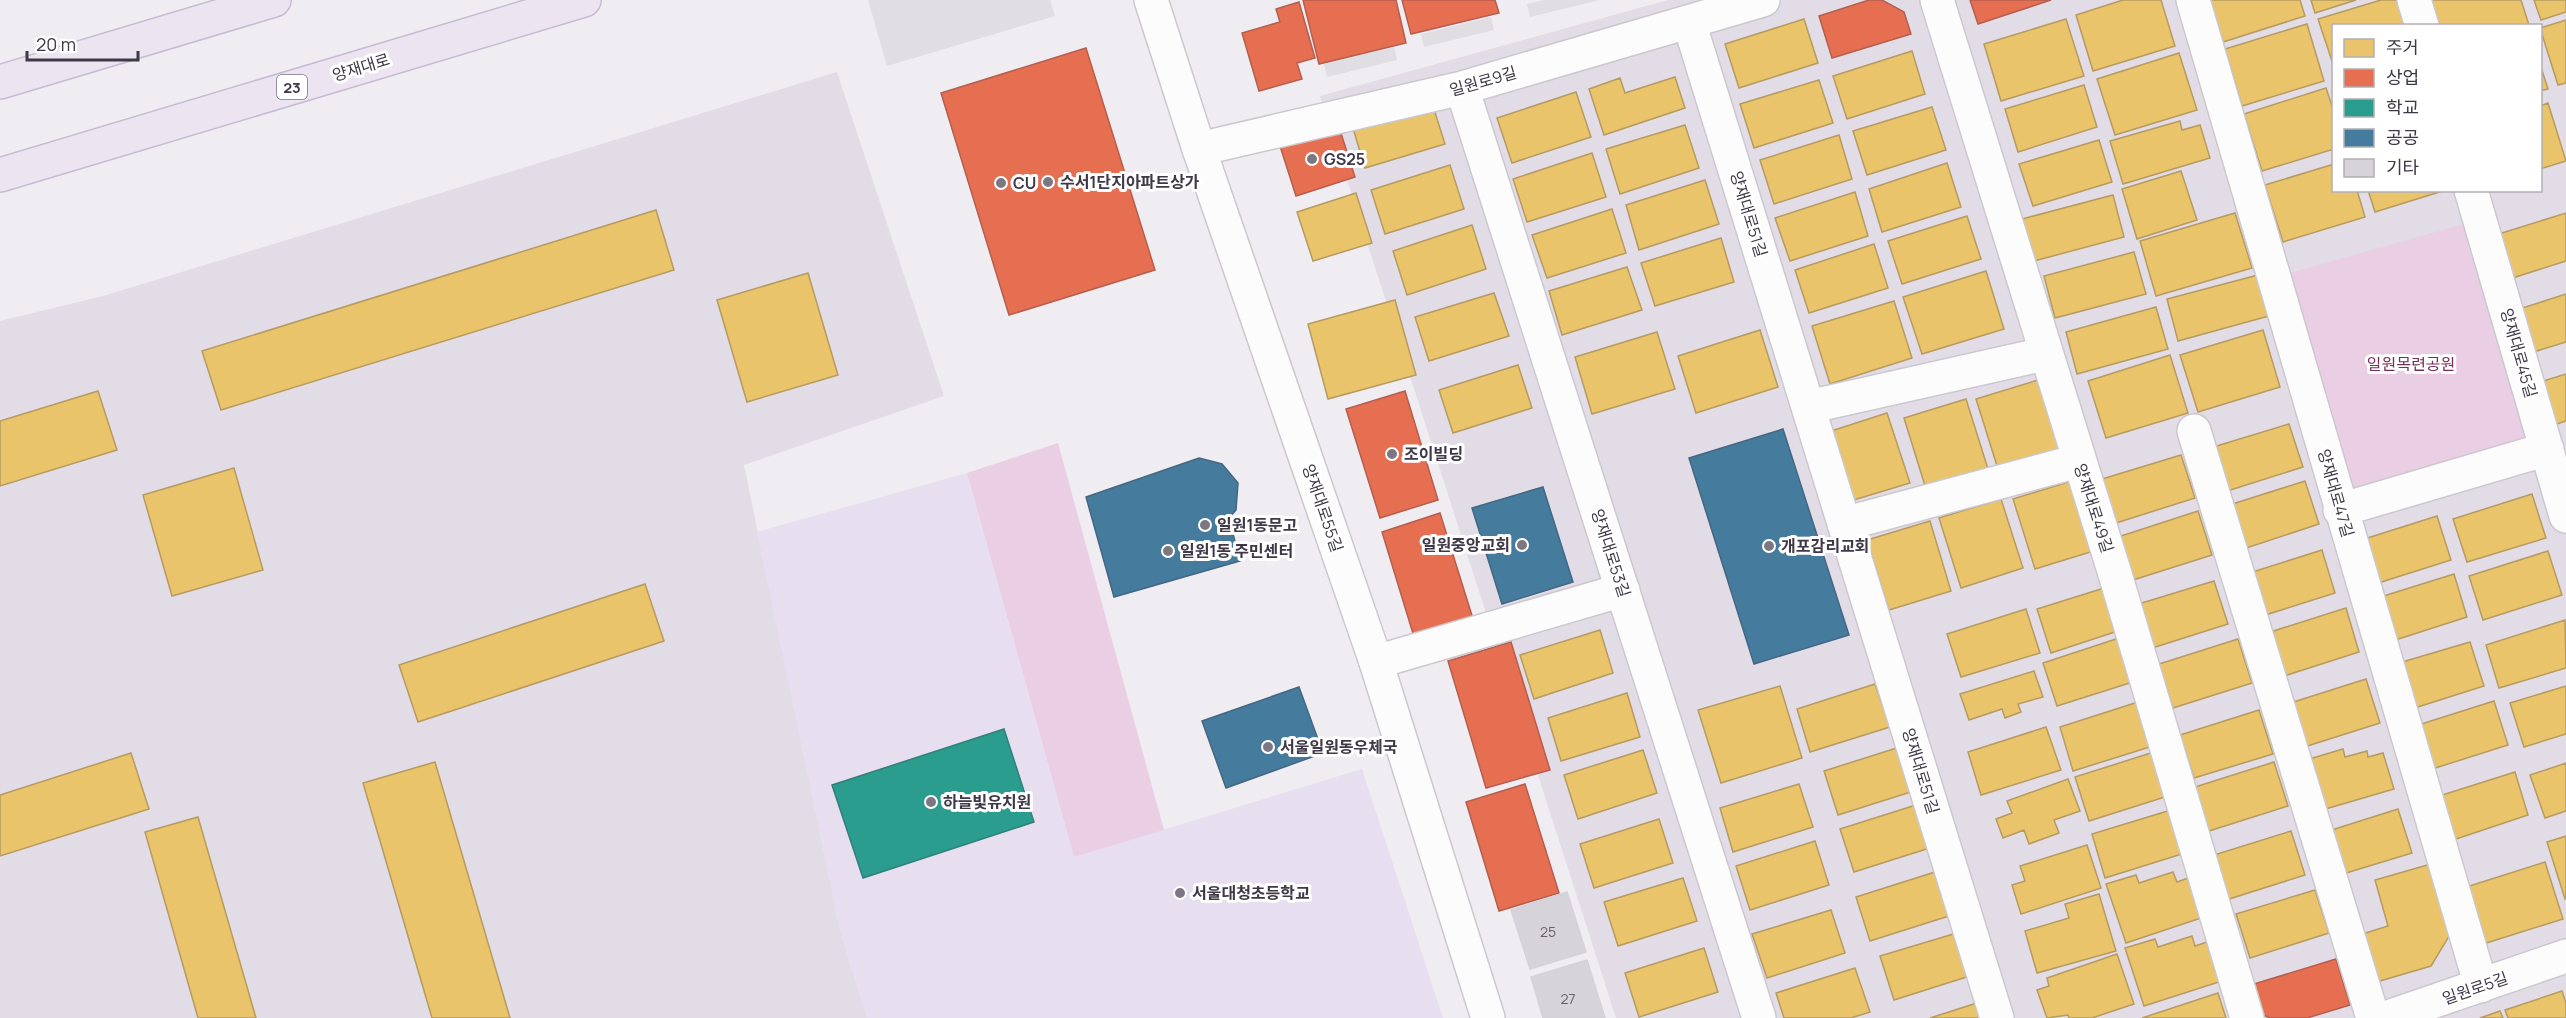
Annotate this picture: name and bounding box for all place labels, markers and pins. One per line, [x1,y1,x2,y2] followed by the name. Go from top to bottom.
[1324,148,1365,170] place label: GS25
[1305,152,1319,166] marker: GS25
[1060,171,1200,193] place label: 수서1단지아파트상가
[1013,172,1036,194] place label: CU
[1041,175,1055,189] marker: 수서1단지아파트상가
[994,176,1008,190] marker: CU
[1404,443,1463,465] place label: 조이빌딩
[1385,447,1399,461] marker: 조이빌딩
[1217,514,1298,536] place label: 일원1동문고
[1198,518,1212,532] marker: 일원1동문고
[1422,534,1510,556] place label: 일원중앙교회
[1781,535,1869,557] place label: 개포감리교회
[1515,538,1529,552] marker: 일원중앙교회
[1762,539,1776,553] marker: 개포감리교회
[1180,540,1293,562] place label: 일원1동 주민센터
[1161,544,1175,558] marker: 일원1동 주민센터
[1280,736,1398,758] place label: 서울일원동우체국
[1261,740,1275,754] marker: 서울일원동우체국
[943,791,1031,813] place label: 하늘빛유치원
[924,795,938,809] marker: 하늘빛유치원
[1192,882,1310,904] place label: 서울대청초등학교
[1173,886,1187,900] marker: 서울대청초등학교

